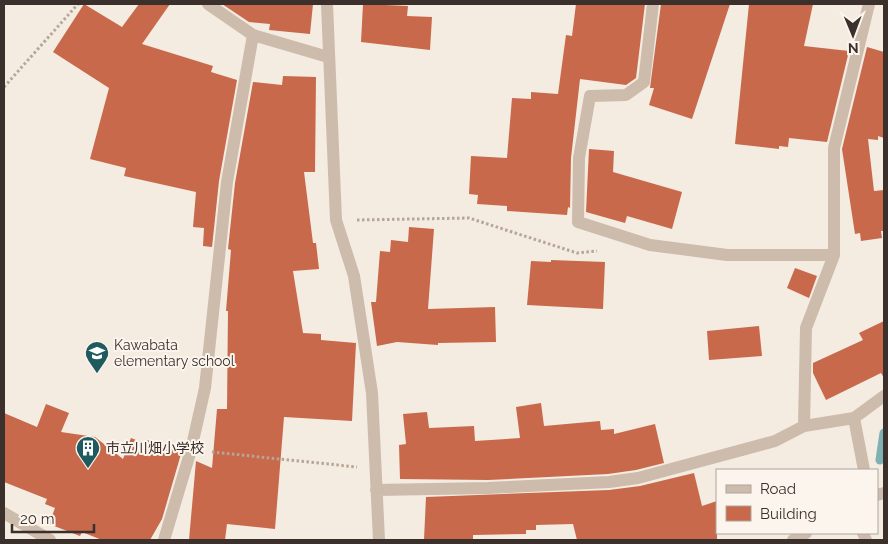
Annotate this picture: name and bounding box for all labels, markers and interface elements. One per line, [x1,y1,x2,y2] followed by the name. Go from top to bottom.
[828,10,878,60] north arrow
[848,40,859,56] text: N
[114,337,235,369] place label: Kawabata elementary school
[84,340,110,374] school or university icon: Kawabata elementary school
[75,435,101,469] building icon: 市立川畑小学校
[106,440,204,456] place label: 市立川畑小学校
[716,469,878,534] legend
[760,480,796,498] text: Road
[12,502,95,534] scale bar
[760,505,817,523] text: Building
[20,510,55,528] text: 20 m

